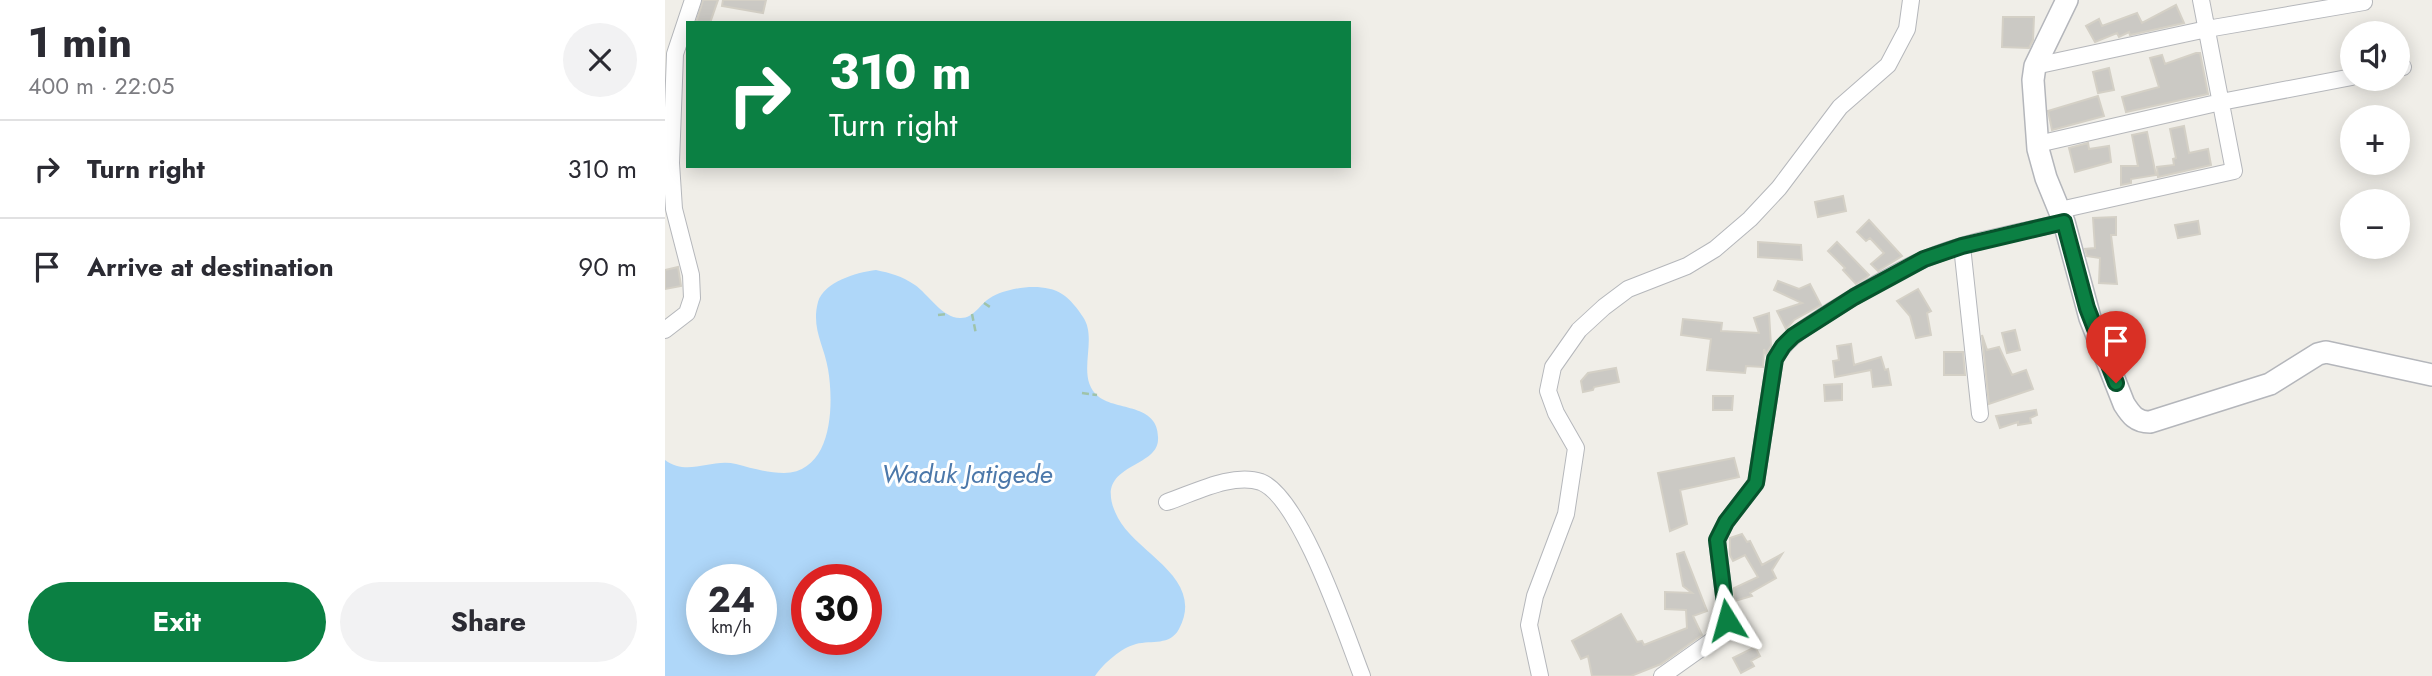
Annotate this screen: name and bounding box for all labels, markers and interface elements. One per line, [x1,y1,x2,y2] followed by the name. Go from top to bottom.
[28,12,132,73] text: 1 min
[2340,21,2410,259] map controls
[2340,21,2410,91] button: sound
[563,23,637,97] button: close
[829,37,972,107] text: 310 m
[714,49,805,140] icon: right
[28,69,174,103] text: 400 m · 22:05
[829,102,958,148] text: Turn right
[2340,105,2410,175] button: +
[28,150,66,188] icon: right
[87,150,205,188] text: Turn right
[567,150,637,188] text: 310 m
[2340,189,2410,259] button: −
[28,248,66,286] icon: arrive
[87,248,334,286] text: Arrive at destination
[578,248,637,286] text: 90 m
[2086,311,2146,383] pin
[2097,322,2135,360] icon: arrive
[881,455,1053,493] water label: Waduk Jatigede
[791,564,882,655] speed limit sign: 30
[708,575,755,625] text: 24
[28,582,326,662] button: Exit
[340,582,637,662] button: Share
[1690,583,1764,657] position arrow
[711,614,752,640] text: km/h

